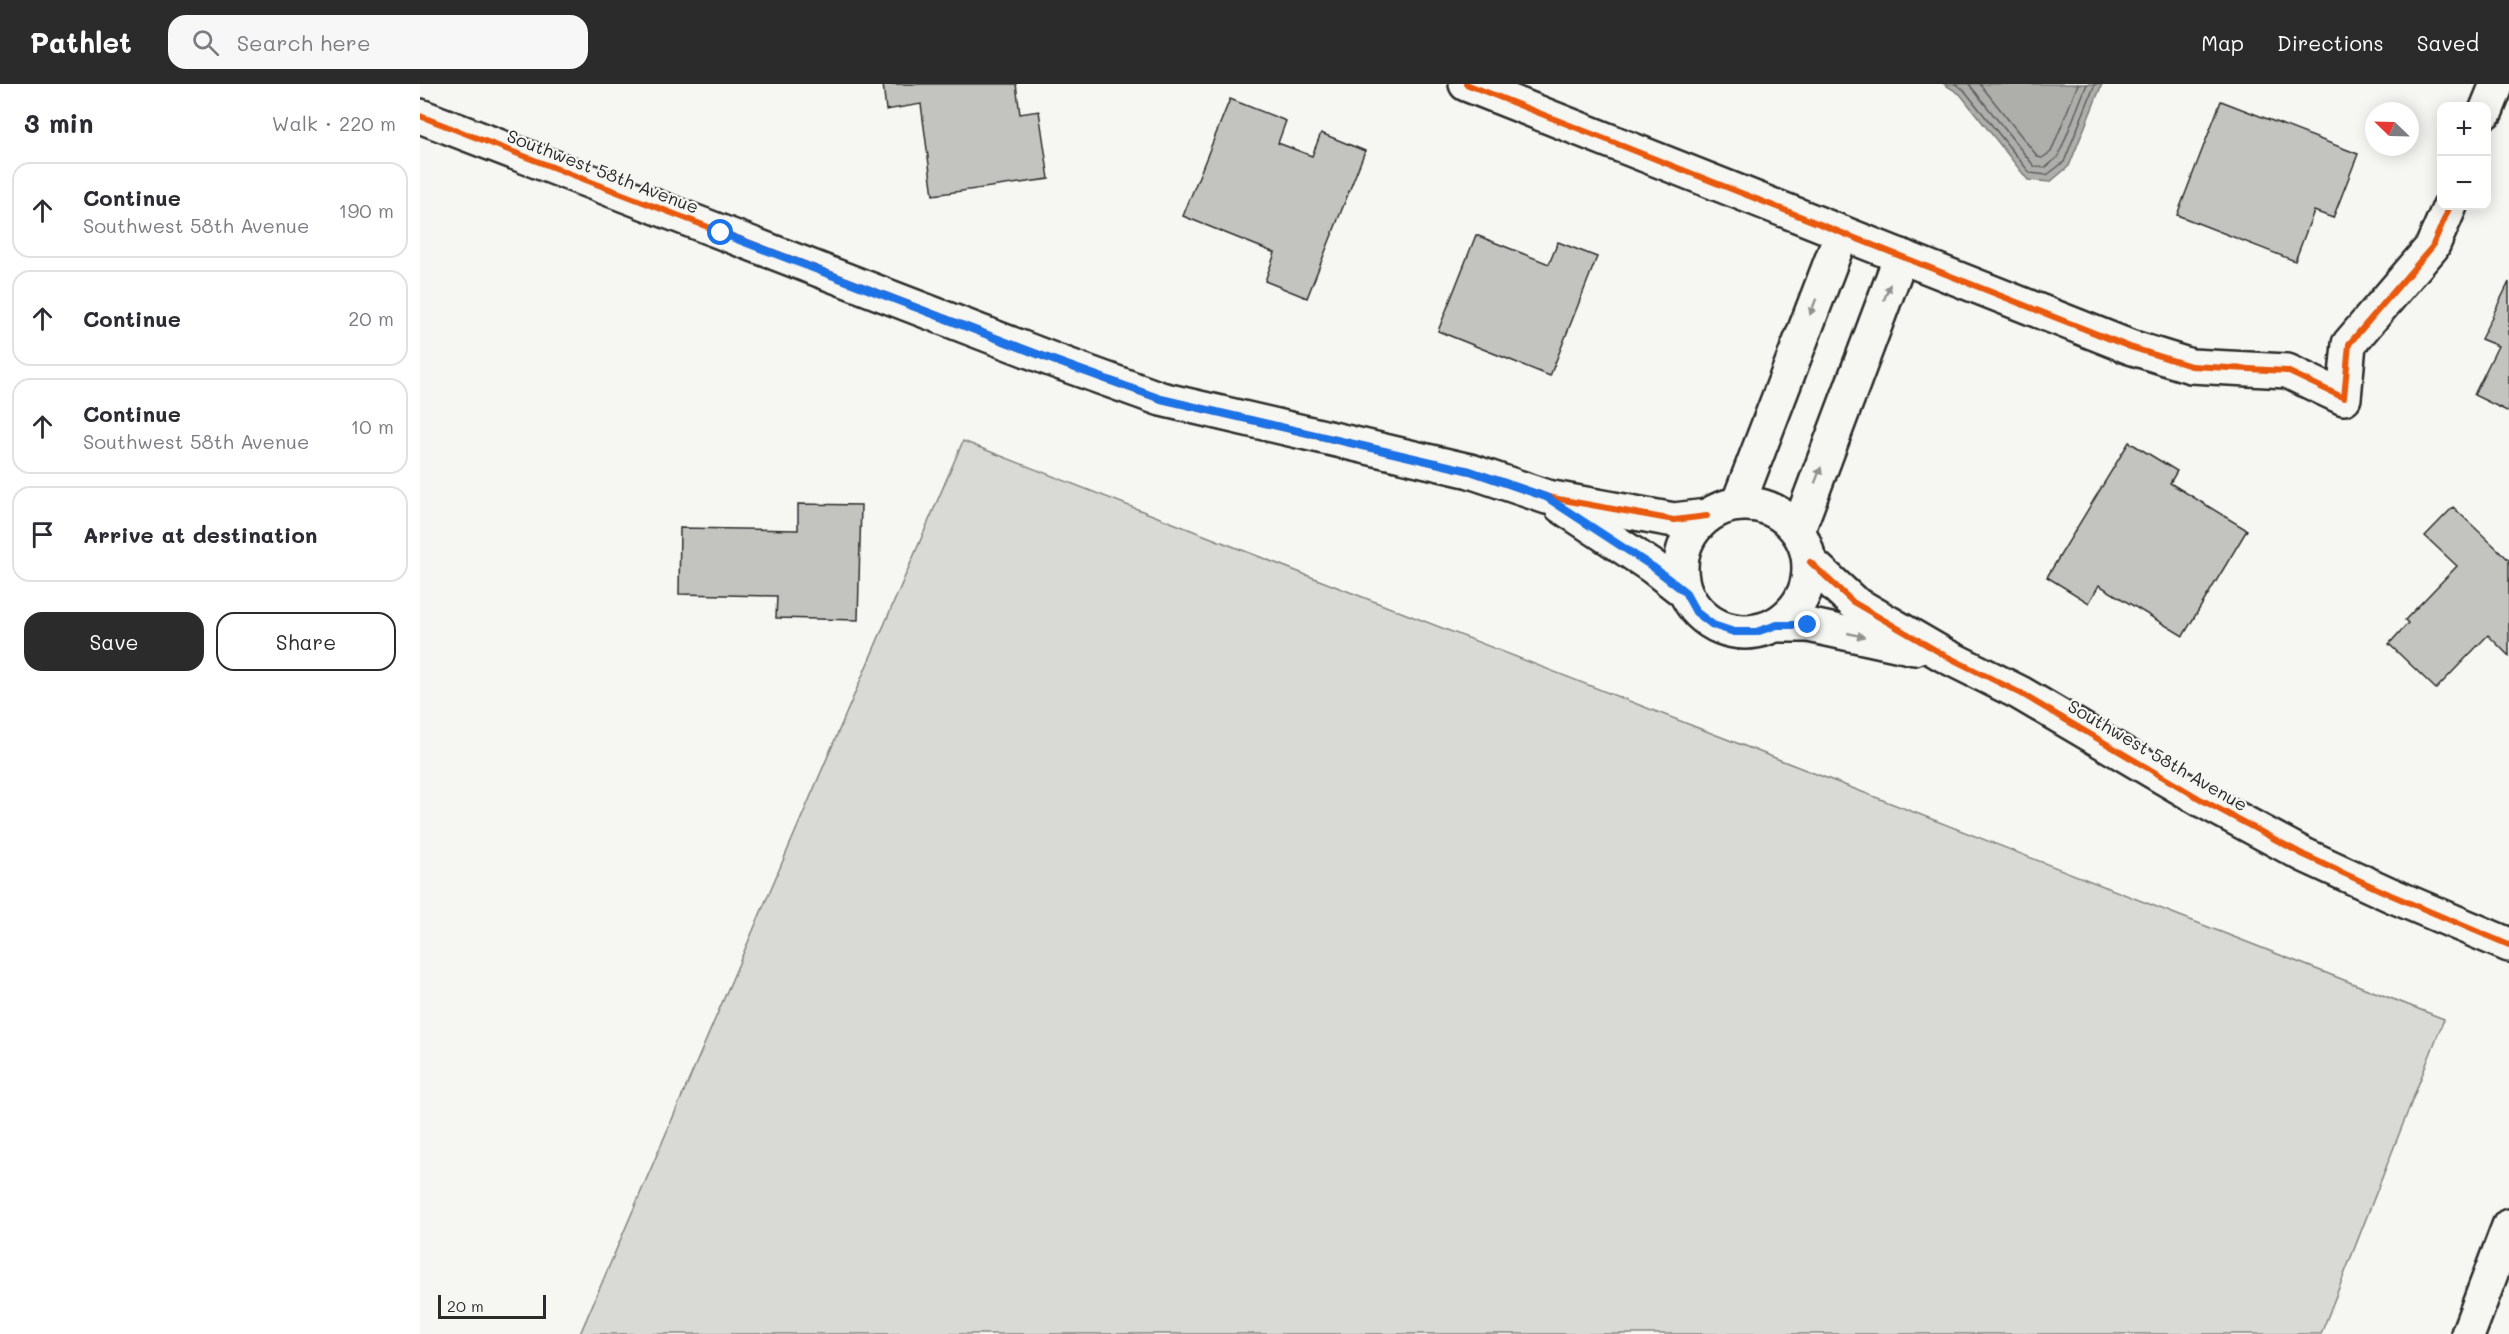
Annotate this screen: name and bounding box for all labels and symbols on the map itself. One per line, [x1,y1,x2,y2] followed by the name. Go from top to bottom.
[2365,102,2419,156] north arrow
[504,123,702,219] street label: Southwest 58th Avenue
[707,219,733,245] route start
[1882,283,1892,301] one-way arrow
[1808,298,1818,316] one-way arrow
[1814,466,1823,484] one-way arrow
[1794,611,1820,637] route end
[1846,631,1865,641] one-way arrow
[2064,694,2252,816] street label: Southwest 58th Avenue
[438,1292,546,1320] scale bar

